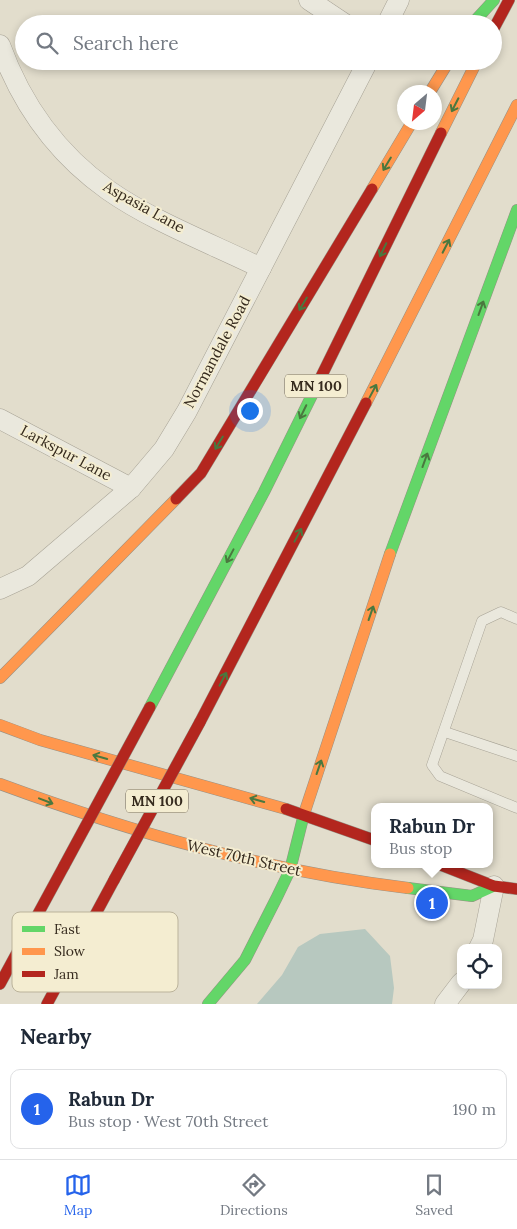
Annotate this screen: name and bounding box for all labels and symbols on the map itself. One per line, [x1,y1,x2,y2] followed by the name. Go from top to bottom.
[397,85,442,130] north arrow
[450,97,460,112] one-way arrow
[381,157,391,171] one-way arrow
[99,176,188,237] street label: Aspasia Lane
[442,239,452,254] one-way arrow
[378,242,387,257] one-way arrow
[179,292,254,411] street label: Normandale Road
[297,296,307,310] one-way arrow
[477,300,486,316] one-way arrow
[285,374,347,398] road number: MN 100
[368,383,378,398] one-way arrow
[237,398,263,424] your location
[298,404,308,419] one-way arrow
[17,421,115,485] street label: Larkspur Lane
[214,435,224,449] one-way arrow
[421,453,430,468] one-way arrow
[294,528,303,543] one-way arrow
[225,549,235,564] one-way arrow
[366,606,376,622] one-way arrow
[219,672,228,687] one-way arrow
[93,751,109,761] one-way arrow
[315,760,324,776] one-way arrow
[126,789,188,812] road number: MN 100
[249,795,265,805] one-way arrow
[37,797,53,806] one-way arrow
[185,835,303,880] street label: West 70th Street
[416,884,448,922] pin: 1
[12,912,178,992] legend
[54,920,81,938] text: Fast
[54,942,86,960] text: Slow
[53,965,79,983] text: Jam

